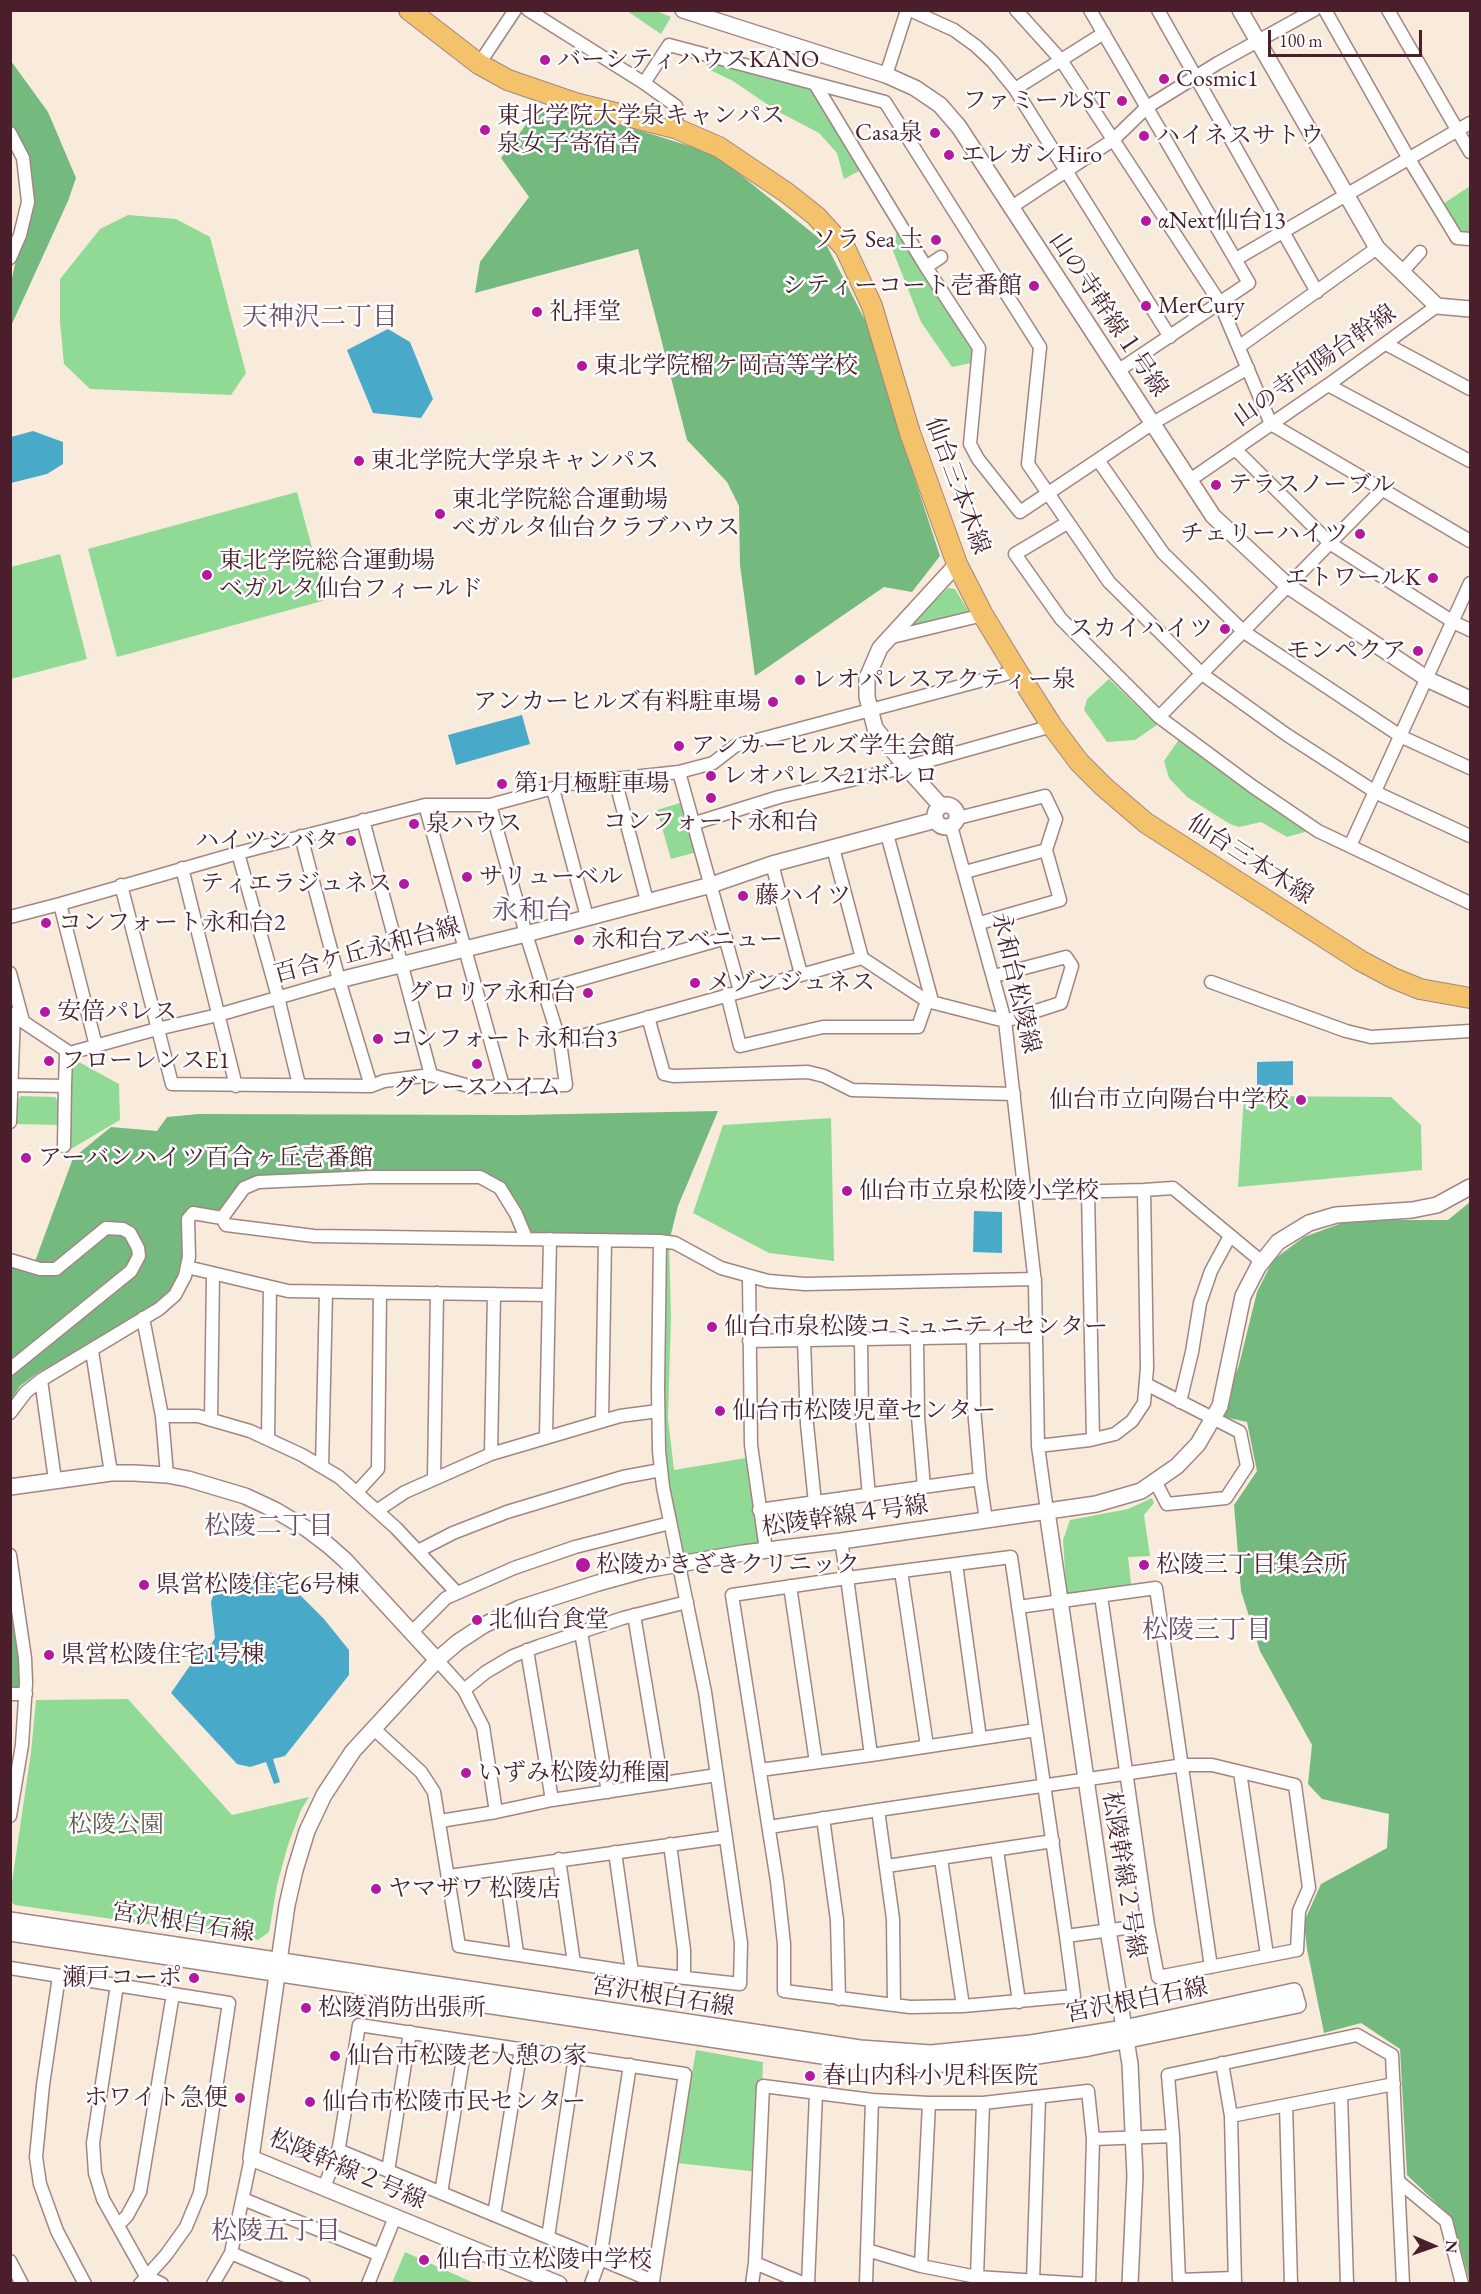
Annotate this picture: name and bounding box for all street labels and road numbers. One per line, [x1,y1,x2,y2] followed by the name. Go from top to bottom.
[1042,227,1174,403] street label: 山の寺幹線１号線
[1228,299,1402,433] street label: 山の寺向陽台幹線
[919,413,995,559] street label: 仙台三本木線
[1182,809,1318,911] street label: 仙台三本木線
[985,910,1045,1056] street label: 永和台松陵線
[271,912,463,990] street label: 百合ケ丘永和台線
[760,1491,930,1543] street label: 松陵幹線４号線
[1096,1790,1150,1960] street label: 松陵幹線２号線
[110,1898,256,1948] street label: 宮沢根白石線
[590,1972,736,2022] street label: 宮沢根白石線
[1064,1973,1210,2029] street label: 宮沢根白石線
[264,2124,430,2216] street label: 松陵幹線２号線

